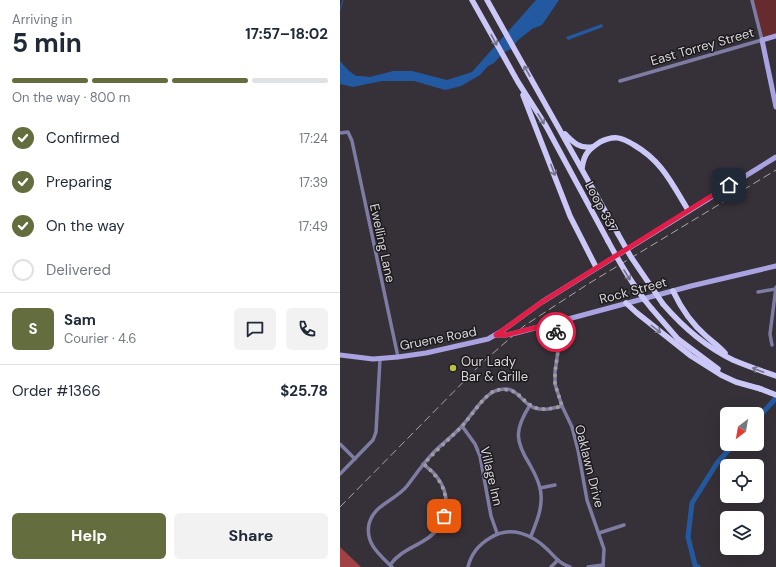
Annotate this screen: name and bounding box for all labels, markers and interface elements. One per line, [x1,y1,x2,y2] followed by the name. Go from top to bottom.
[12,11,72,28] text: Arriving in
[245,24,328,44] text: 17:57–18:02
[648,24,756,69] street label: East Torrey Street
[12,26,82,60] text: 5 min
[491,33,498,45] one-way arrow
[523,65,531,77] one-way arrow
[12,89,130,106] text: On the way · 800 m
[538,113,546,125] one-way arrow
[12,127,34,149] icon: check
[46,128,120,148] text: Confirmed
[299,130,328,147] text: 17:24
[549,164,557,176] one-way arrow
[712,168,746,202] pin
[12,171,34,193] icon: check
[46,172,112,192] text: Preparing
[299,174,328,191] text: 17:39
[718,174,740,196] icon: home
[581,179,622,236] street label: Loop 337
[366,202,399,284] street label: Ewelling Lane
[12,215,34,237] icon: check
[46,216,125,236] text: On the way
[298,218,328,235] text: 17:49
[46,260,111,280] text: Delivered
[623,269,631,281] one-way arrow
[597,273,669,308] street label: Rock Street
[234,308,276,350] button: chat
[286,308,328,350] button: phone
[64,310,96,330] text: Sam
[536,312,576,352] courier
[28,319,38,339] text: S
[545,321,567,343] icon: bike
[398,323,478,354] street label: Gruene Road
[650,324,661,333] one-way arrow
[64,330,136,347] text: Courier · 4.6
[461,353,528,385] place label: Our Lady Bar & Grille
[448,363,458,373] marker: Our Lady Bar & Grille
[753,365,765,373] one-way arrow
[12,381,101,401] text: Order #1366
[280,381,328,401] text: $25.78
[720,407,764,451] north arrow
[720,407,764,555] map controls
[571,423,608,509] street label: Oaklawn Drive
[476,445,507,507] street label: Village Inn
[720,459,764,503] button: locate
[427,499,461,533] pin
[433,505,455,527] icon: bag
[720,511,764,555] button: layers
[12,513,166,559] button: Help
[174,513,328,559] button: Share

